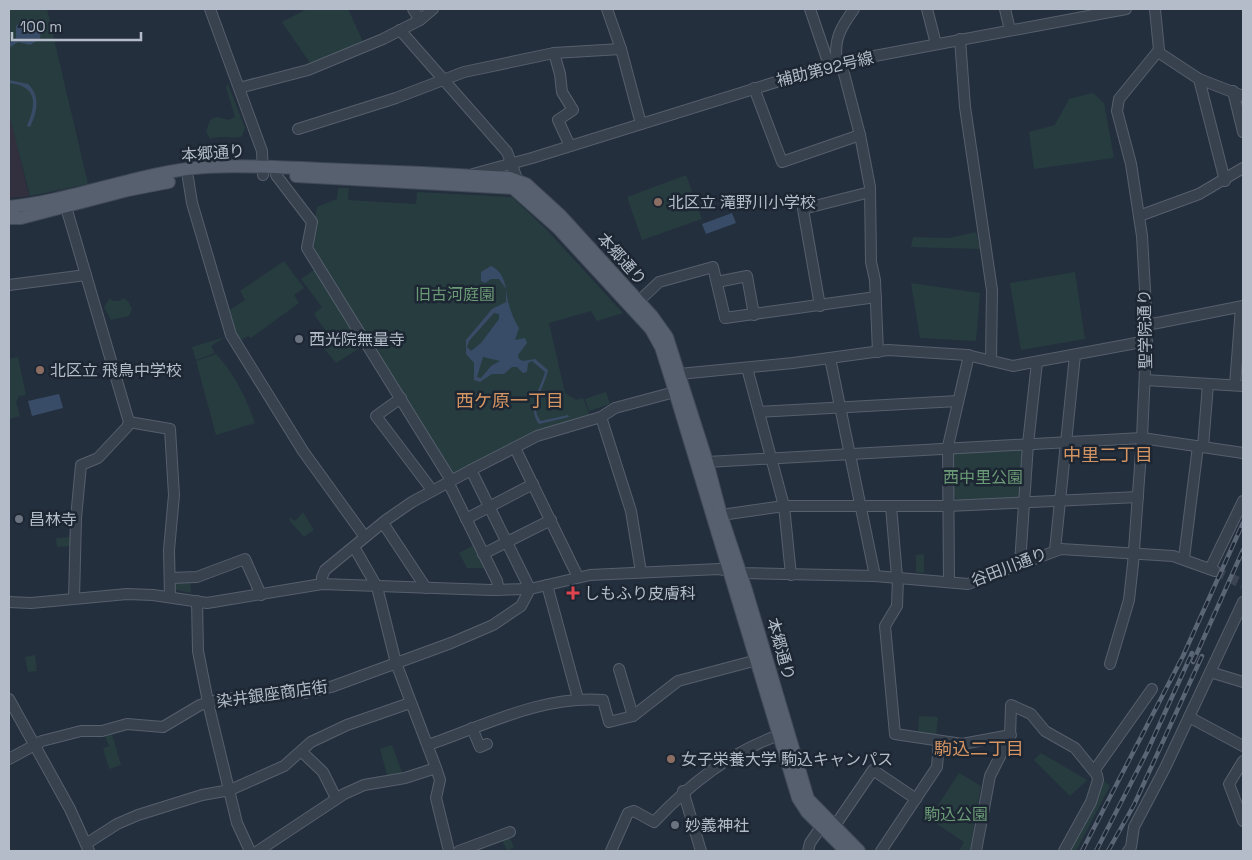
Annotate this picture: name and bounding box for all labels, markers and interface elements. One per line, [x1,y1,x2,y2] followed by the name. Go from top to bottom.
[12,10,141,42] scale bar
[20,17,62,36] text: 100 m
[774,47,876,91] street label: 補助第92号線
[180,140,246,166] street label: 本郷通り
[668,192,816,213] place label: 北区立 滝野川小学校
[652,196,664,208] marker: 北区立 滝野川小学校
[593,228,651,290] street label: 本郷通り
[415,284,495,305] park label: 旧古河庭園
[1134,289,1156,369] street label: 聖学院通り
[309,329,405,350] place label: 西光院無量寺
[293,333,305,345] marker: 西光院無量寺
[50,360,182,381] place label: 北区立 飛鳥中学校
[34,364,46,376] marker: 北区立 飛鳥中学校
[456,389,564,412] district label: 西ケ原一丁目
[1063,443,1153,466] district label: 中里二丁目
[943,467,1023,488] park label: 西中里公園
[29,509,77,530] place label: 昌林寺
[13,513,25,525] marker: 昌林寺
[968,543,1050,591] street label: 谷田川通り
[584,583,696,604] place label: しもふり皮膚科
[566,586,580,600] marker: しもふり皮膚科
[762,615,800,683] street label: 本郷通り
[215,676,329,712] street label: 染井銀座商店街
[934,737,1024,760] district label: 駒込二丁目
[681,749,893,770] place label: 女子栄養大学 駒込キャンパス
[665,753,677,765] marker: 女子栄養大学 駒込キャンパス
[924,804,988,825] park label: 駒込公園
[685,815,749,836] place label: 妙義神社
[669,819,681,831] marker: 妙義神社

